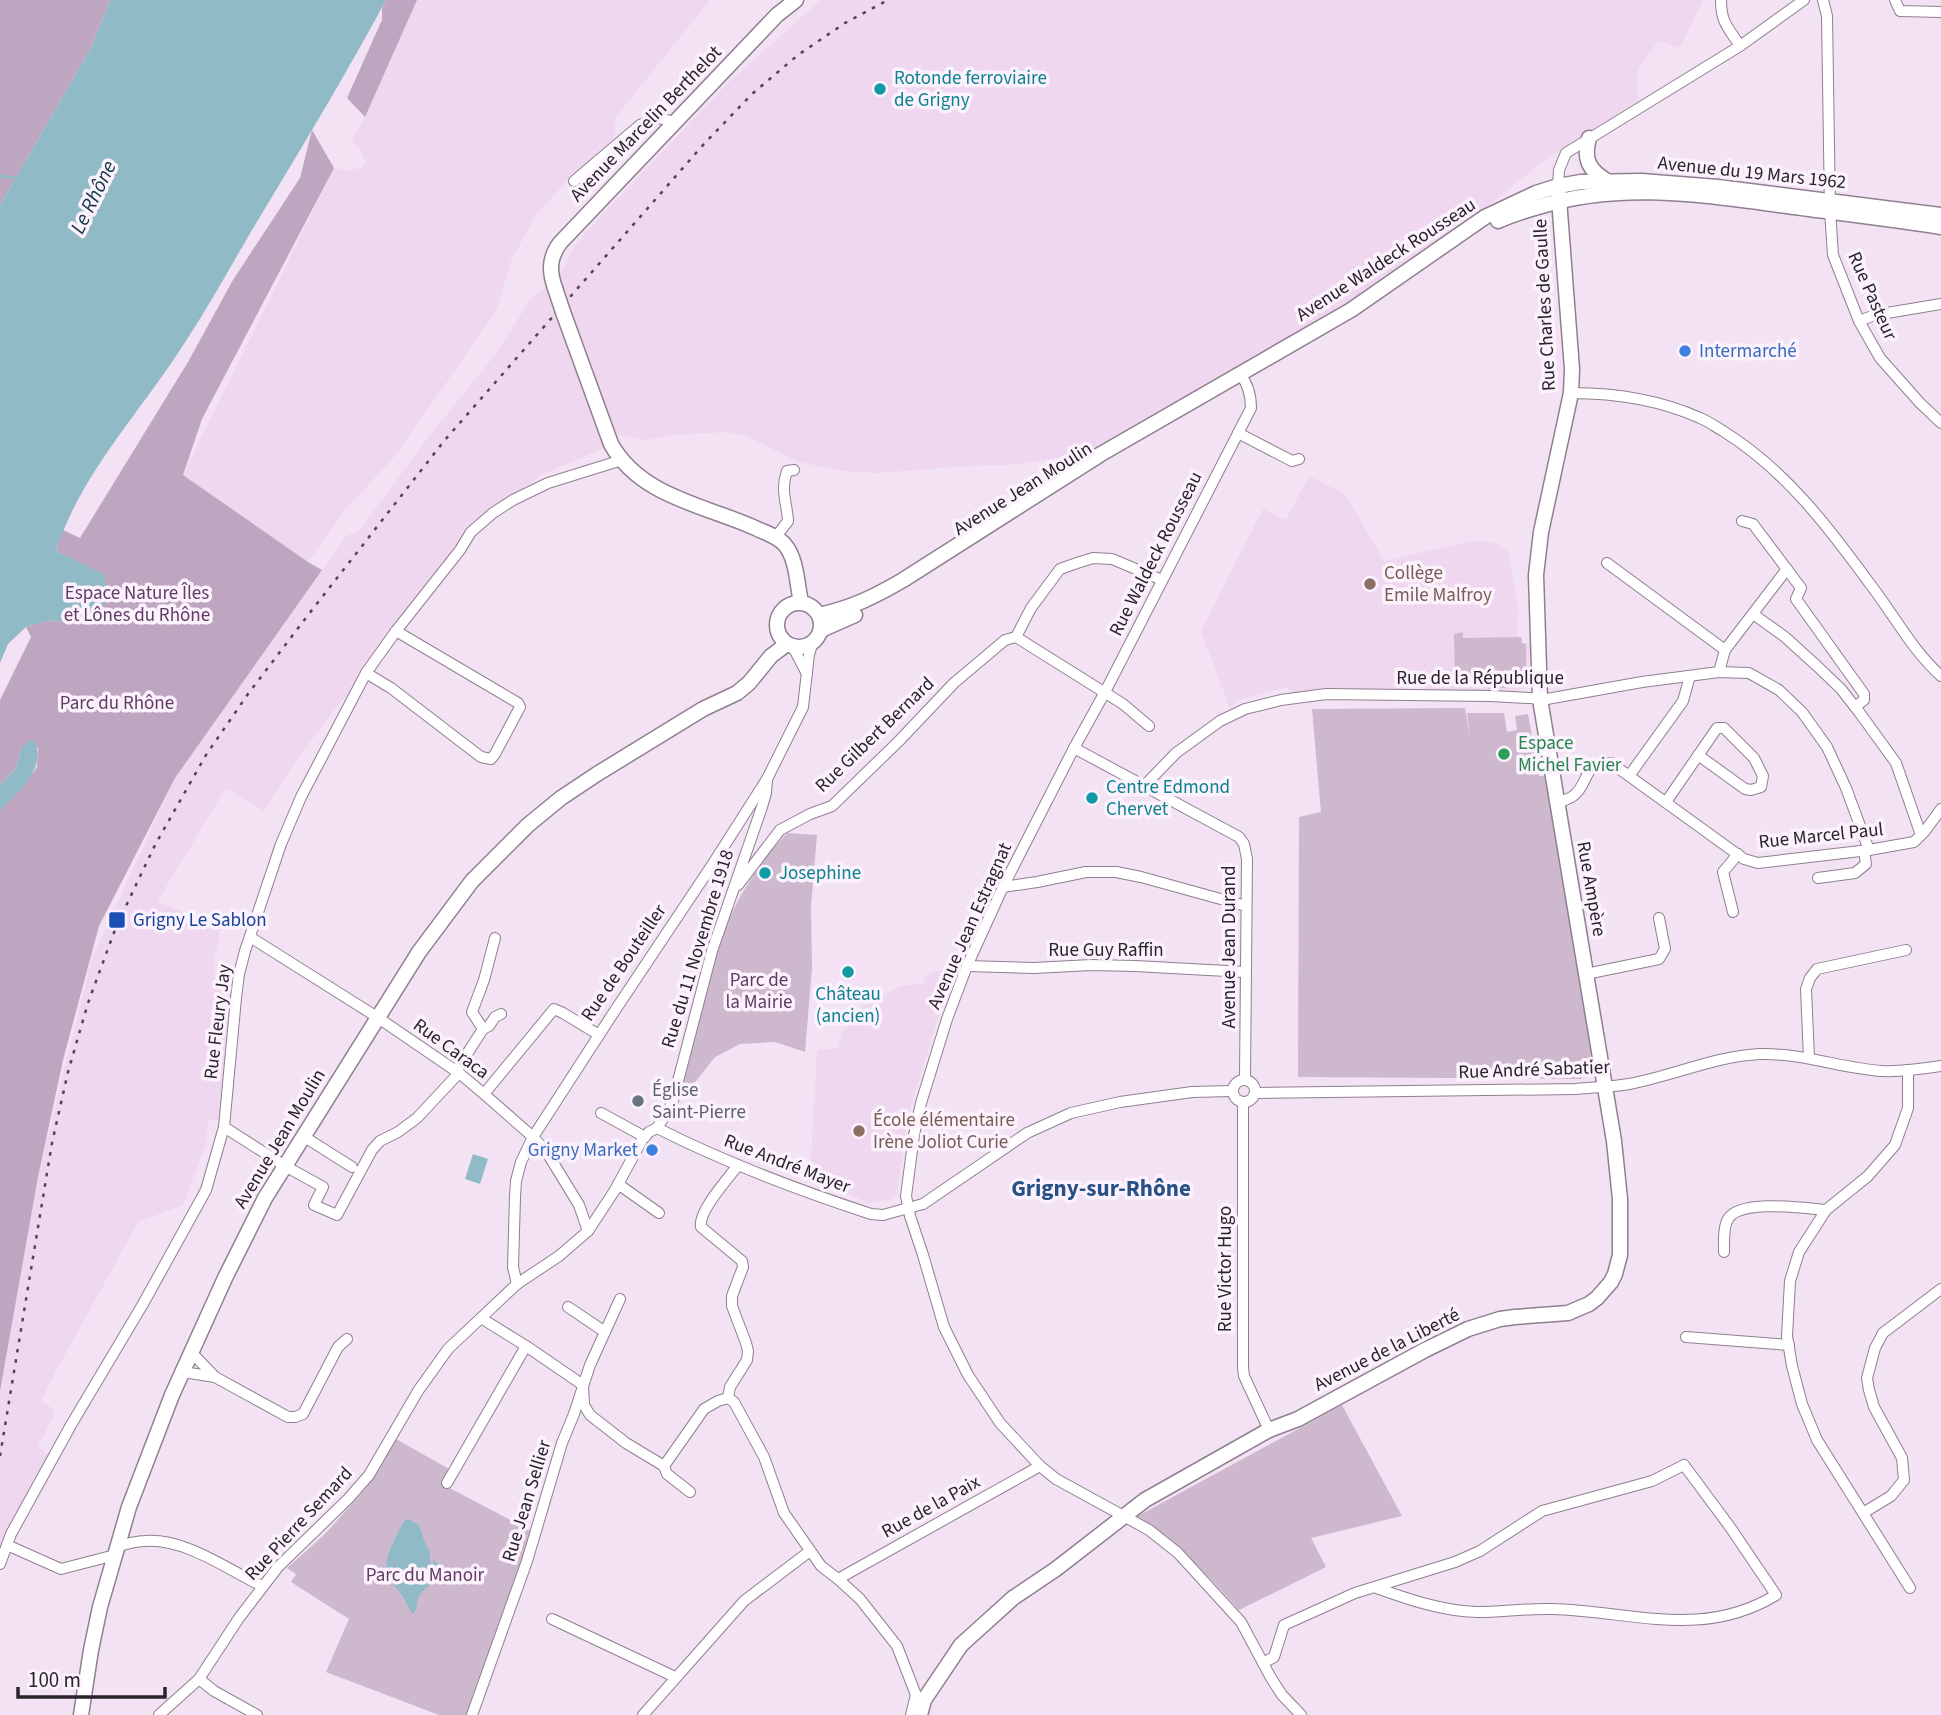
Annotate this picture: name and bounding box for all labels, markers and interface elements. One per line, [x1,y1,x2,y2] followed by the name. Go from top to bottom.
[564,39,728,208] street label: Avenue Marcelin Berthelot
[894,65,1047,114] place label: Rotonde ferroviaire de Grigny
[872,81,888,97] marker: Rotonde ferroviaire de Grigny
[1657,150,1847,196] street label: Avenue du 19 Mars 1962
[62,155,124,239] water label: Le Rhône
[1291,192,1481,328] street label: Avenue Waldeck Rousseau
[1527,218,1563,392] street label: Rue Charles de Gaulle
[1841,248,1904,345] street label: Rue Pasteur
[1699,338,1797,365] place label: Intermarché
[1677,343,1693,359] marker: Intermarché
[949,435,1097,543] street label: Avenue Jean Moulin
[1103,467,1209,641] street label: Rue Waldeck Rousseau
[1384,560,1492,609] place label: Collège Emile Malfroy
[1362,576,1378,592] marker: Collège Emile Malfroy
[64,580,210,629] park label: Espace Nature Îles et Lônes du Rhône
[1396,665,1564,692] street label: Rue de la République
[809,671,941,799] street label: Rue Gilbert Bernard
[60,690,174,717] park label: Parc du Rhône
[1518,730,1622,779] place label: Espace Michel Favier
[1496,746,1512,762] marker: Espace Michel Favier
[1106,774,1230,823] place label: Centre Edmond Chervet
[1084,790,1100,806] marker: Centre Edmond Chervet
[1757,816,1885,856] street label: Rue Marcel Paul
[921,838,1019,1014] street label: Avenue Jean Estragnat
[1569,839,1613,939] street label: Rue Ampère
[655,846,741,1052] street label: Rue du 11 Novembre 1918
[779,860,861,887] place label: Josephine
[757,865,773,881] marker: Josephine
[1216,865,1243,1029] street label: Avenue Jean Durand
[575,899,673,1027] street label: Rue de Bouteiller
[133,907,267,934] place label: Grigny Le Sablon
[107,910,127,930] marker: Grigny Le Sablon
[1048,937,1164,964] street label: Rue Guy Raffin
[198,963,238,1081] street label: Rue Fleury Jay
[840,964,856,980] marker: Château (ancien)
[726,967,792,1016] park label: Parc de la Mairie
[815,981,881,1030] place label: Château (ancien)
[407,1012,495,1086] street label: Rue Caraca
[1458,1054,1611,1086] street label: Rue André Sabatier
[228,1064,332,1214] street label: Avenue Jean Moulin
[652,1077,746,1126] place label: Église Saint-Pierre
[630,1093,646,1109] marker: Église Saint-Pierre
[873,1107,1015,1156] place label: École élémentaire Irène Joliot Curie
[851,1123,867,1139] marker: École élémentaire Irène Joliot Curie
[720,1127,855,1201] street label: Rue André Mayer
[528,1137,639,1164] place label: Grigny Market
[644,1142,660,1158] marker: Grigny Market
[1011,1172,1191,1205] district label: Grigny-sur-Rhône
[1212,1206,1239,1332] street label: Rue Victor Hugo
[1309,1302,1465,1398] street label: Avenue de la Liberté
[496,1436,558,1565] street label: Rue Jean Sellier
[239,1461,359,1587] street label: Rue Pierre Semard
[877,1469,986,1545] street label: Rue de la Paix
[366,1562,485,1589] park label: Parc du Manoir
[18,1656,164,1700] scale bar
[28,1665,81,1695] text: 100 m

